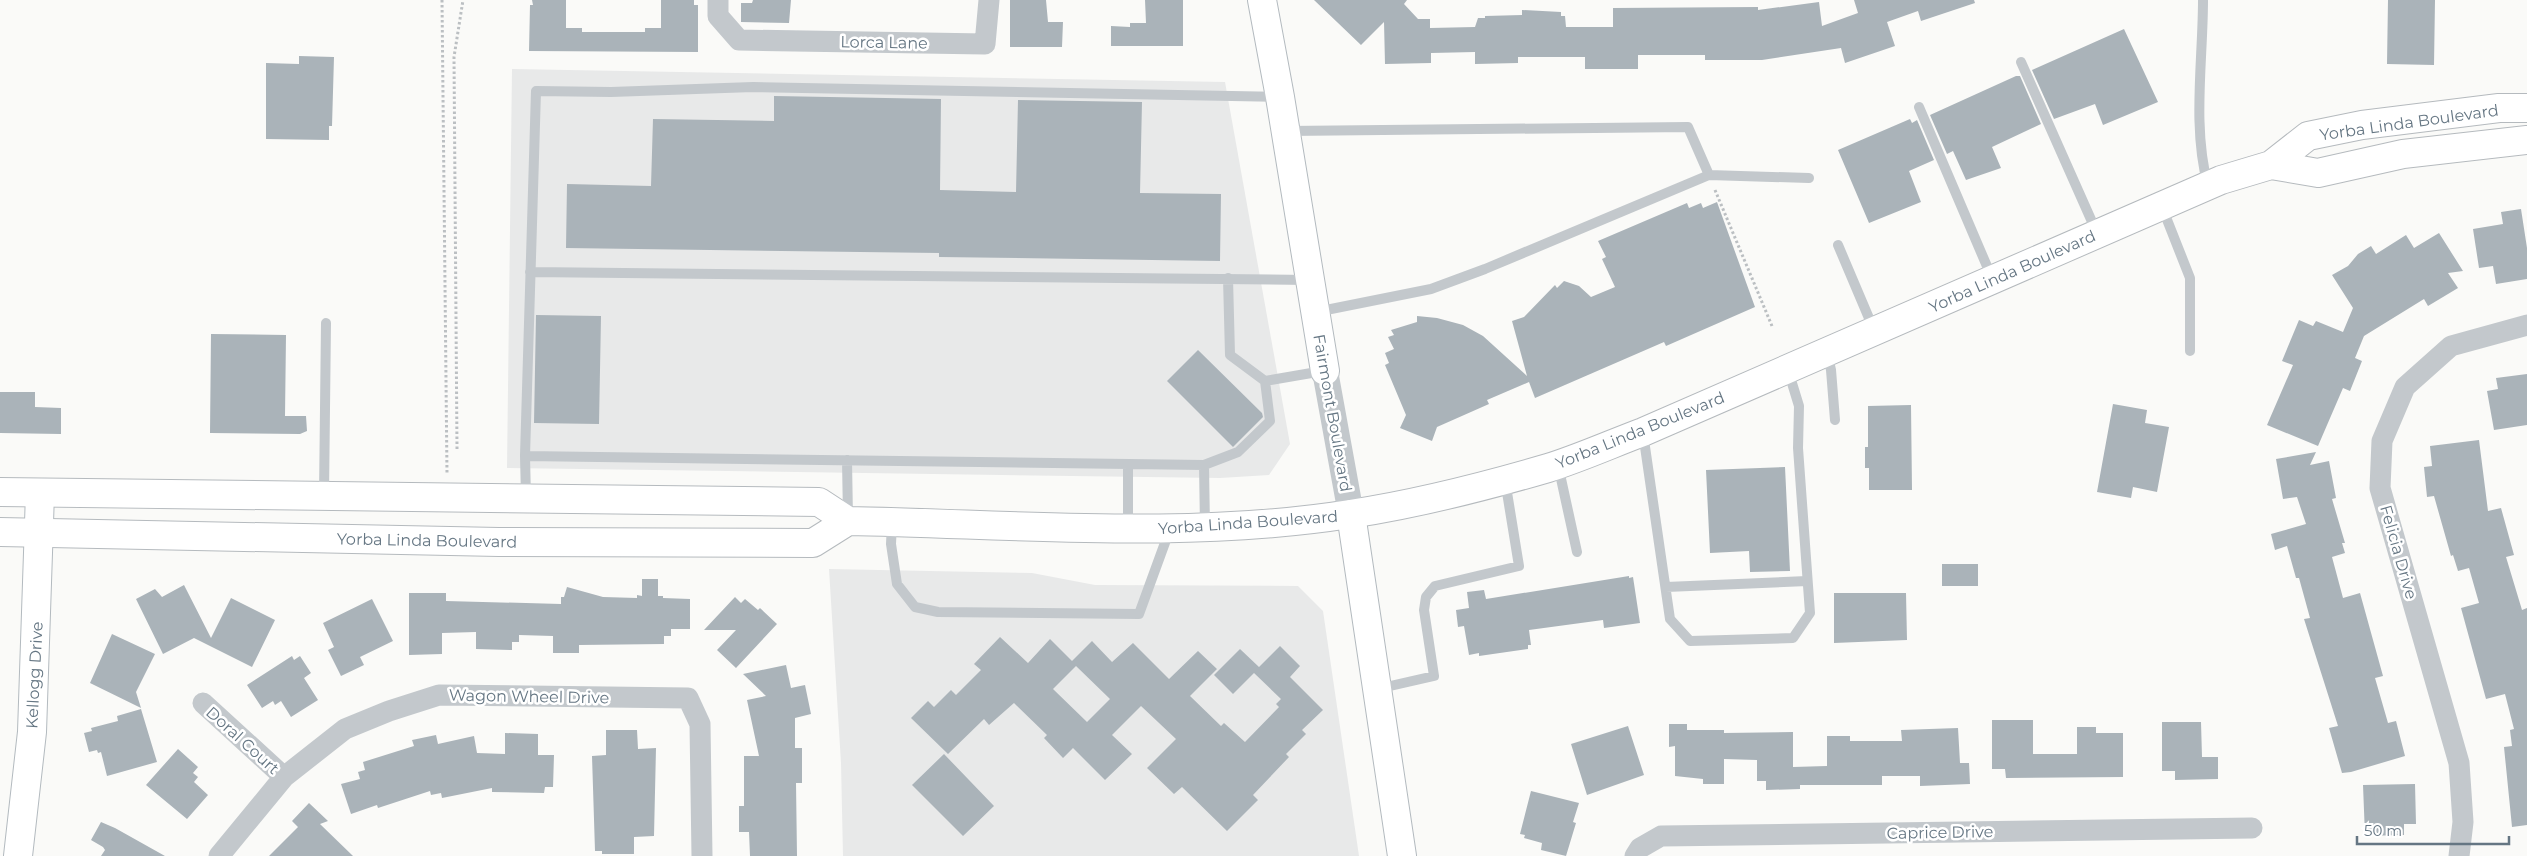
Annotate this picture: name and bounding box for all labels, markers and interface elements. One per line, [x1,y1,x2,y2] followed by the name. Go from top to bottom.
[840,32,928,53] street label: Lorca Lane
[2318,101,2500,144] street label: Yorba Linda Boulevard
[1926,226,2099,317] street label: Yorba Linda Boulevard
[1309,333,1356,493] street label: Fairmont Boulevard
[1553,388,1727,473] street label: Yorba Linda Boulevard
[2376,503,2421,601] street label: Felicia Drive
[1157,507,1339,538] street label: Yorba Linda Boulevard
[337,529,517,552] street label: Yorba Linda Boulevard
[22,621,47,729] street label: Kellogg Drive
[449,686,609,707] street label: Wagon Wheel Drive
[202,703,284,779] street label: Doral Court
[2357,814,2510,846] scale bar
[2364,821,2402,840] text: 50 m
[1886,822,1994,843] street label: Caprice Drive

